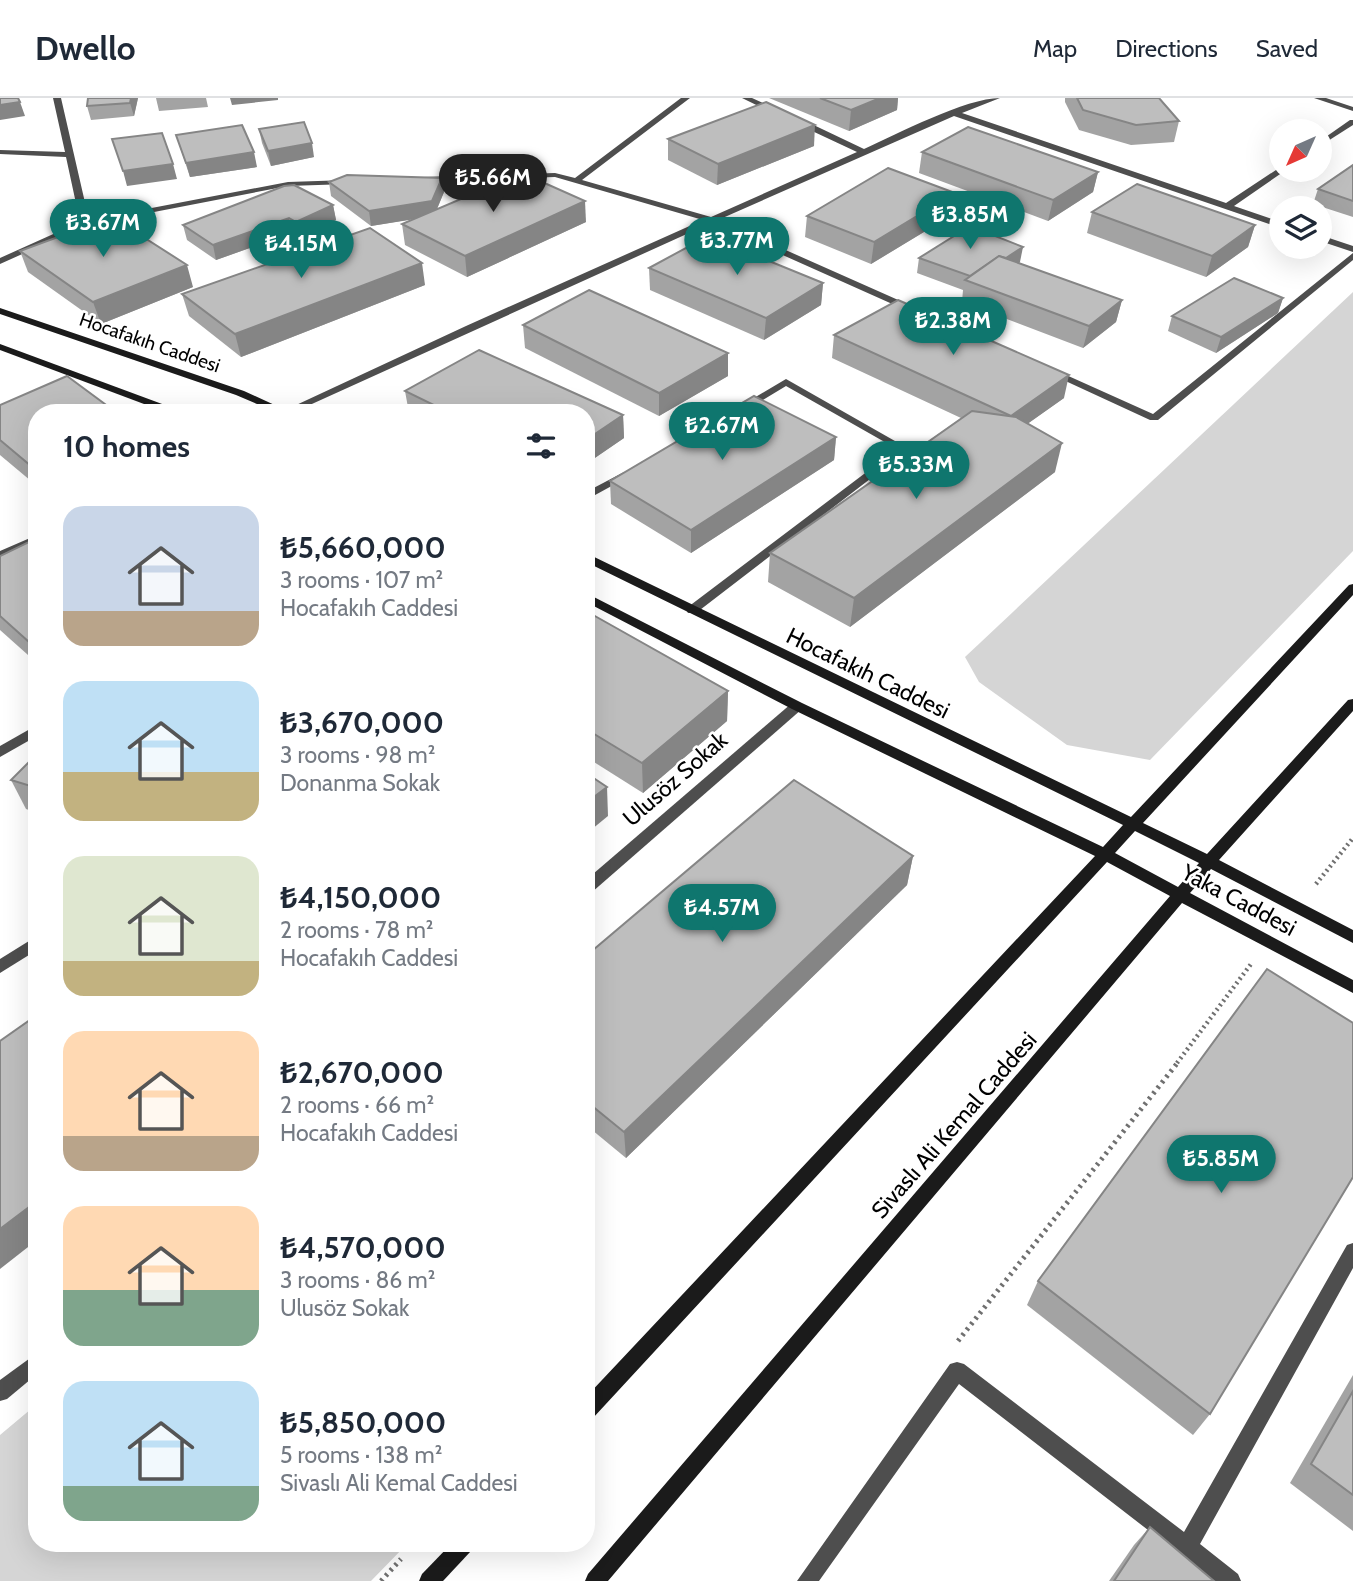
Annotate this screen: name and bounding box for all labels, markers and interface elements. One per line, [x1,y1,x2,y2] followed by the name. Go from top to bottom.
[35,28,136,68] text: Dwello
[1033,34,1077,63] text: Map
[1115,34,1218,63] text: Directions
[1256,34,1318,63] text: Saved
[1269,119,1332,182] north arrow
[1269,119,1332,259] map controls
[436,155,550,214] pin: ₺5.66M
[455,163,531,191] text: ₺5.66M
[913,192,1027,251] pin: ₺3.85M
[1269,196,1332,259] button: layers
[46,200,160,259] pin: ₺3.67M
[932,200,1008,228] text: ₺3.85M
[66,208,140,236] text: ₺3.67M
[680,218,794,277] pin: ₺3.77M
[244,220,358,280] pin: ₺4.15M
[700,226,774,254] text: ₺3.77M
[265,229,337,257] text: ₺4.15M
[896,298,1010,357] pin: ₺2.38M
[915,306,991,334] text: ₺2.38M
[76,308,223,377] street label: Hocafakıh Caddesi
[665,402,779,462] pin: ₺2.67M
[685,411,759,439] text: ₺2.67M
[522,427,560,465] icon: filters
[63,428,190,465] text: 10 homes
[859,442,973,501] pin: ₺5.33M
[878,450,954,478] text: ₺5.33M
[280,529,446,566] text: ₺5,660,000
[119,534,203,618] icon: home
[280,566,443,594] text: 3 rooms · 107 m²
[280,594,458,622] text: Hocafakıh Caddesi
[782,621,954,725] street label: Hocafakıh Caddesi
[280,704,444,741] text: ₺3,670,000
[119,709,203,793] icon: home
[617,726,734,832] street label: Ulusöz Sokak
[280,741,435,769] text: 3 rooms · 98 m²
[280,769,440,797] text: Donanma Sokak
[1176,858,1301,942] street label: Yaka Caddesi
[280,879,441,916] text: ₺4,150,000
[119,884,203,968] icon: home
[665,884,779,944] pin: ₺4.57M
[684,893,760,921] text: ₺4.57M
[280,916,434,944] text: 2 rooms · 78 m²
[280,944,458,972] text: Hocafakıh Caddesi
[865,1026,1043,1224] street label: Sivaslı Ali Kemal Caddesi
[280,1054,444,1091] text: ₺2,670,000
[119,1059,203,1143] icon: home
[280,1091,434,1119] text: 2 rooms · 66 m²
[280,1119,458,1147] text: Hocafakıh Caddesi
[1164,1136,1278,1195] pin: ₺5.85M
[1183,1144,1259,1172] text: ₺5.85M
[280,1229,446,1266] text: ₺4,570,000
[119,1234,203,1318] icon: home
[280,1266,435,1294] text: 3 rooms · 86 m²
[280,1294,409,1322] text: Ulusöz Sokak
[280,1404,446,1441] text: ₺5,850,000
[119,1409,203,1493] icon: home
[280,1441,442,1469] text: 5 rooms · 138 m²
[280,1469,518,1497] text: Sivaslı Ali Kemal Caddesi

